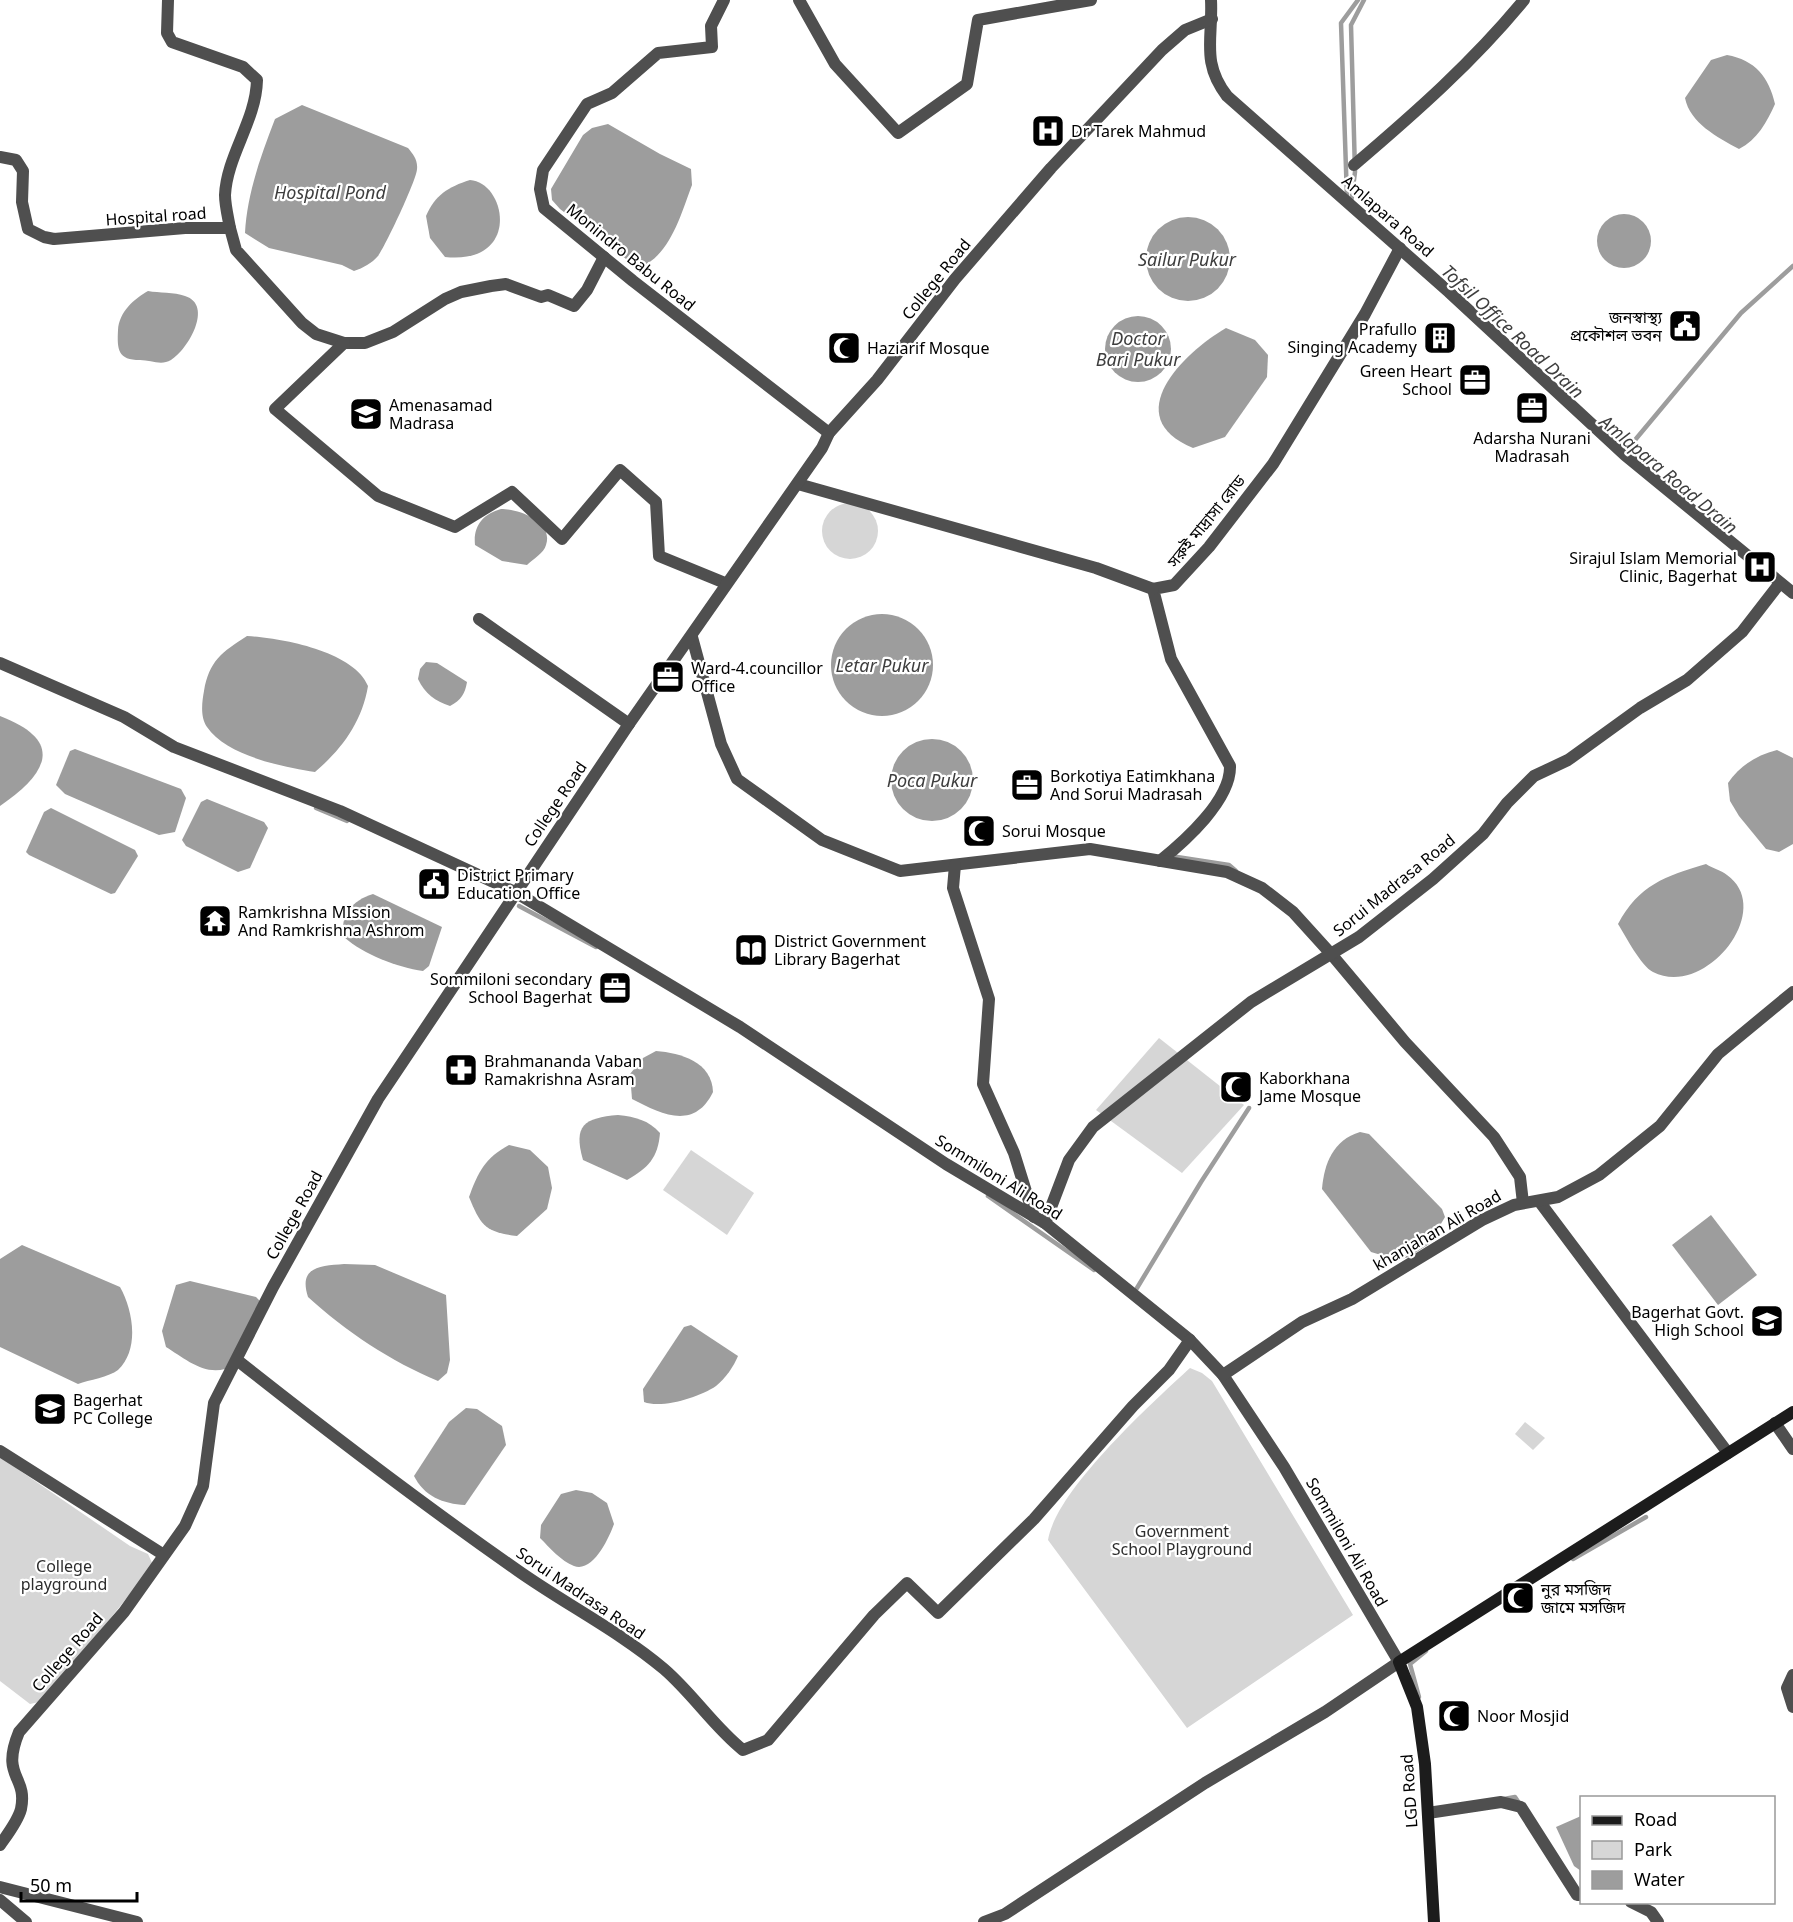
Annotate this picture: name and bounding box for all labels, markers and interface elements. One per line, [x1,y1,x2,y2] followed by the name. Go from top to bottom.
[1030,113,1066,149] hospital icon: Dr Tarek Mahmud
[1071,120,1206,142] place label: Dr Tarek Mahmud
[1337,170,1439,262] street label: Amlapara Road
[274,180,387,204] water label: Hospital Pond
[562,198,700,316] street label: Monindro Babu Road
[105,202,207,230] street label: Hospital road
[896,234,976,324] street label: College Road
[1138,247,1237,271] water label: Sailur Pukur
[1437,259,1589,403] water label: Tofsil Office Road Drain
[1570,306,1663,346] place label: জনস্বাস্থ্য প্রকৌশল ভবন
[1667,308,1703,344] public building icon: জনস্বাস্থ্য প্রকৌশল ভবন
[1287,318,1418,358] place label: Prafullo Singing Academy
[1422,320,1458,356] building icon: Prafullo Singing Academy
[1096,326,1181,371] water label: Doctor Bari Pukur
[826,330,862,366] mosque icon: Haziarif Mosque
[867,337,989,359] place label: Haziarif Mosque
[1360,360,1452,400] place label: Green Heart School
[1457,362,1493,398] office icon: Green Heart School
[1514,390,1550,426] office icon: Adarsha Nurani Madrasah
[389,394,493,434] place label: Amenasamad Madrasa
[348,396,384,432] school or university icon: Amenasamad Madrasa
[1594,408,1743,539] water label: Amlapara Road Drain
[1473,427,1591,467] place label: Adarsha Nurani Madrasah
[1161,470,1250,573] street label: সরুই মাদ্রাসা রোড
[1569,547,1737,587] place label: Sirajul Islam Memorial Clinic, Bagerhat
[1742,549,1778,585] hospital icon: Sirajul Islam Memorial Clinic, Bagerhat
[836,653,929,677] water label: Letar Pukur
[691,657,823,697] place label: Ward-4.councillor Office
[650,659,686,695] office icon: Ward-4.councillor Office
[518,757,592,851] street label: College Road
[1050,765,1215,805] place label: Borkotiya Eatimkhana And Sorui Madrasah
[1009,767,1045,803] office icon: Borkotiya Eatimkhana And Sorui Madrasah
[887,768,978,792] water label: Poca Pukur
[961,813,997,849] mosque icon: Sorui Mosque
[1002,820,1106,842] place label: Sorui Mosque
[1328,829,1460,941] street label: Sorui Madrasa Road
[457,864,580,904] place label: District Primary Education Office
[416,866,452,902] public building icon: District Primary Education Office
[238,901,425,941] place label: Ramkrishna MIssion And Ramkrishna Ashrom
[197,903,233,939] temple icon: Ramkrishna MIssion And Ramkrishna Ashrom
[774,930,926,970] place label: District Government Library Bagerhat
[733,932,769,968] library icon: District Government Library Bagerhat
[430,968,593,1008] place label: Sommiloni secondary School Bagerhat
[597,970,633,1006] office icon: Sommiloni secondary School Bagerhat
[484,1050,642,1090] place label: Brahmananda Vaban Ramakrishna Asram
[443,1052,479,1088] pharmacy icon: Brahmananda Vaban Ramakrishna Asram
[1257,1067,1361,1107] place label: Kaborkhana Jame Mosque
[1218,1069,1254,1105] mosque icon: Kaborkhana Jame Mosque
[931,1129,1067,1225] street label: Sommiloni Ali Road
[260,1167,328,1263] street label: College Road
[1369,1184,1505,1276] street label: khanjahan Ali Road
[1631,1301,1744,1341] place label: Bagerhat Govt. High School
[1749,1303,1785,1339] school or university icon: Bagerhat Govt. High School
[73,1389,153,1429] place label: Bagerhat PC College
[32,1391,68,1427] school or university icon: Bagerhat PC College
[1301,1473,1393,1611] street label: Sommiloni Ali Road
[1112,1520,1252,1560] park label: Government School Playground
[512,1542,650,1644] street label: Sorui Madrasa Road
[21,1555,107,1595] park label: College playground
[1540,1578,1627,1618] place label: নুর মসজিদ জামে মসজিদ
[1500,1580,1536,1616] mosque icon: নুর মসজিদ জামে মসজিদ
[26,1608,108,1696] street label: College Road
[1436,1698,1472,1734] mosque icon: Noor Mosjid
[1477,1705,1569,1727] place label: Noor Mosjid
[1395,1753,1423,1829] street label: LGD Road
[1580,1796,1775,1904] legend
[1634,1807,1677,1831] text: Road
[1634,1837,1672,1861] text: Park
[21,1865,136,1903] scale bar
[1634,1867,1685,1891] text: Water
[30,1873,72,1897] text: 50 m

